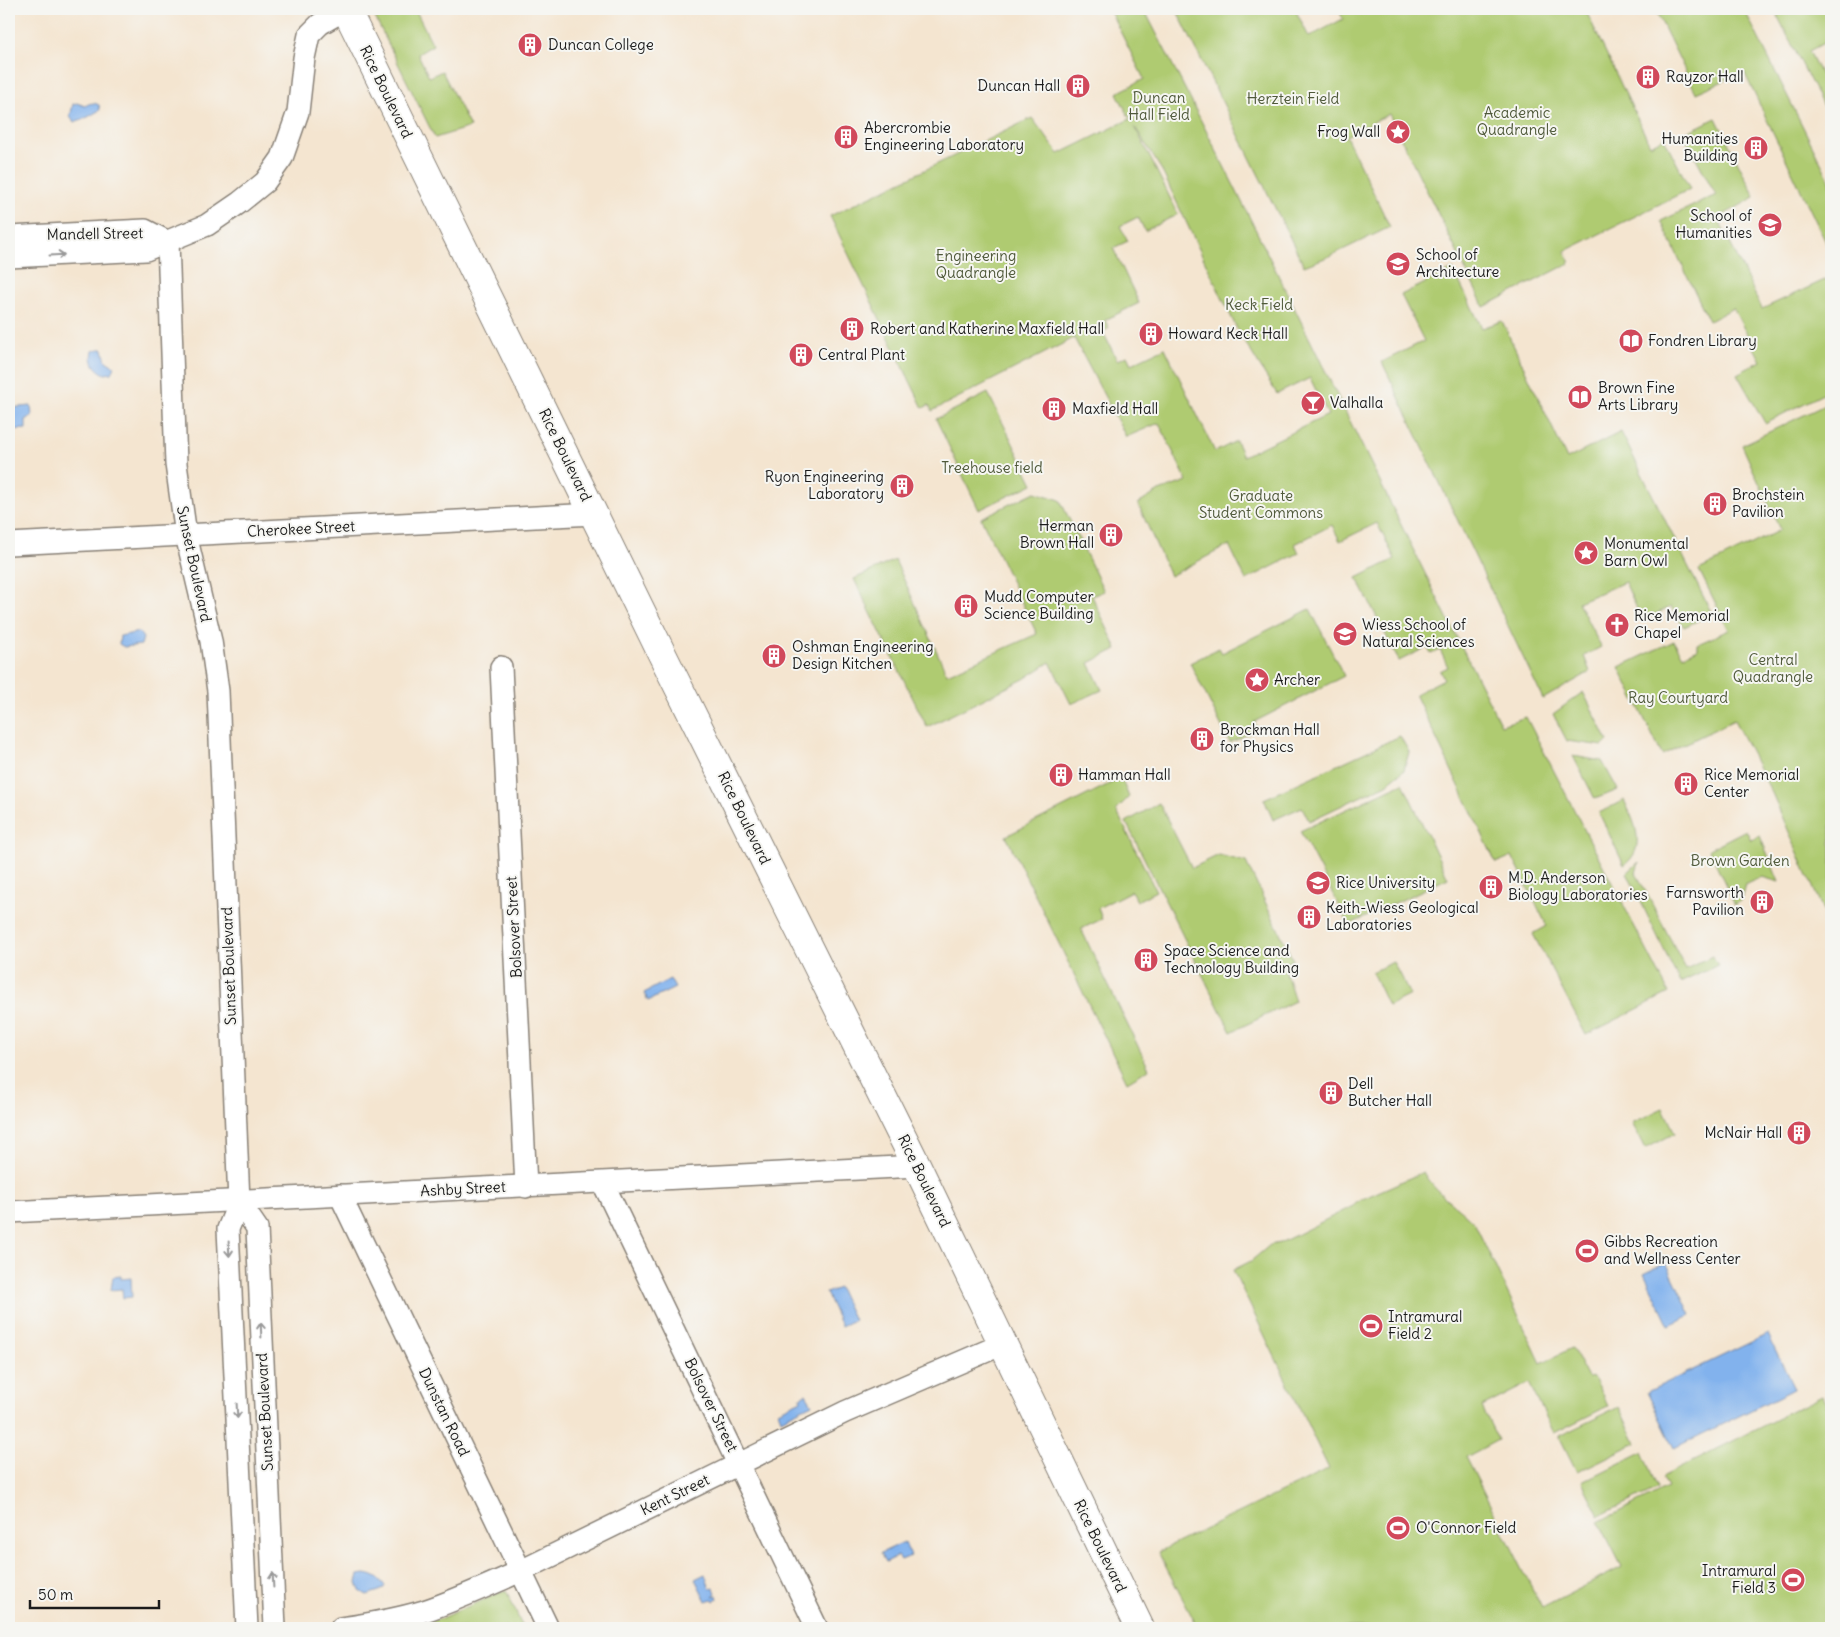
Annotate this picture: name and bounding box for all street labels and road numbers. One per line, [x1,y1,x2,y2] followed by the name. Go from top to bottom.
[356,42,417,141] street label: Rice Boulevard
[47,223,143,244] street label: Mandell Street
[535,405,596,504] street label: Rice Boulevard
[173,504,216,624] street label: Sunset Boulevard
[246,516,356,541] street label: Cherokee Street
[714,768,775,867] street label: Rice Boulevard
[501,876,526,978] street label: Bolsover Street
[217,906,240,1025] street label: Sunset Boulevard
[894,1131,955,1230] street label: Rice Boulevard
[420,1177,506,1200] street label: Ashby Street
[252,1352,277,1472] street label: Sunset Boulevard
[681,1355,742,1455] street label: Bolsover Street
[415,1364,474,1459] street label: Dunstan Road
[637,1470,712,1519] street label: Kent Street
[1070,1496,1131,1595] street label: Rice Boulevard

